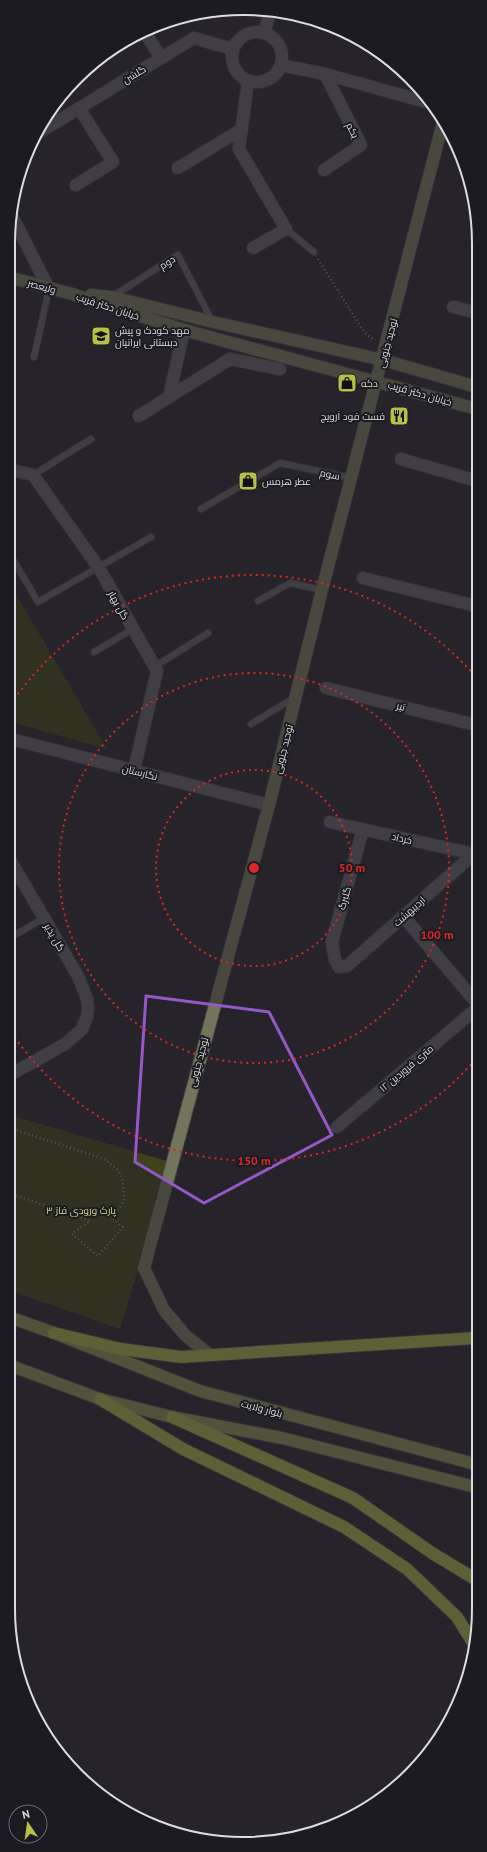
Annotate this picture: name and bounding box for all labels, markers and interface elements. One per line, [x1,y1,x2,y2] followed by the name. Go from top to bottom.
[120,62,148,86] street label: گلشن
[342,120,362,141] street label: یکم
[157,252,178,273] street label: دوم
[25,276,57,297] street label: ولیعصر
[74,290,141,323] street label: خیابان دکتر قریب
[375,317,400,369] street label: توحید جنوبی
[115,324,190,349] place label: مهد کودک و پیش دبستانی ایرانیان
[90,325,112,347] school or university icon: مهد کودک و پیش دبستانی ایرانیان
[336,372,358,394] shop icon: دکه
[361,377,378,390] place label: دکه
[386,378,453,409] street label: خیابان دکتر قریب
[388,405,410,427] restaurant icon: فست فود آرویچ
[320,410,385,423] place label: فست فود آرویچ
[318,466,341,484] street label: سوم
[237,470,259,492] shop icon: عطر هرمس
[262,475,311,488] place label: عطر هرمس
[105,588,132,622] street label: گل بهار
[394,699,407,714] street label: تیر
[271,723,296,775] street label: توحید جنوبی
[121,762,159,783] street label: نگارستان
[390,830,414,847] street label: خرداد
[339,860,365,875] text: 50 m
[247,861,261,875] centre of rings
[335,885,354,911] street label: گلبرگ
[390,893,428,929] street label: اردیبهشت
[41,920,68,954] street label: گل پذیر
[420,927,454,942] text: 100 m
[186,1036,211,1088] street label: توحید جنوبی
[377,1042,436,1095] street label: ۱۲ متری فروردین
[237,1153,271,1168] text: 150 m
[46,1204,116,1217] park label: پارک ورودی فاز ۳
[240,1397,284,1420] street label: بلوار ولایت
[8,1804,48,1844] north arrow
[21,1807,31,1822] text: N

